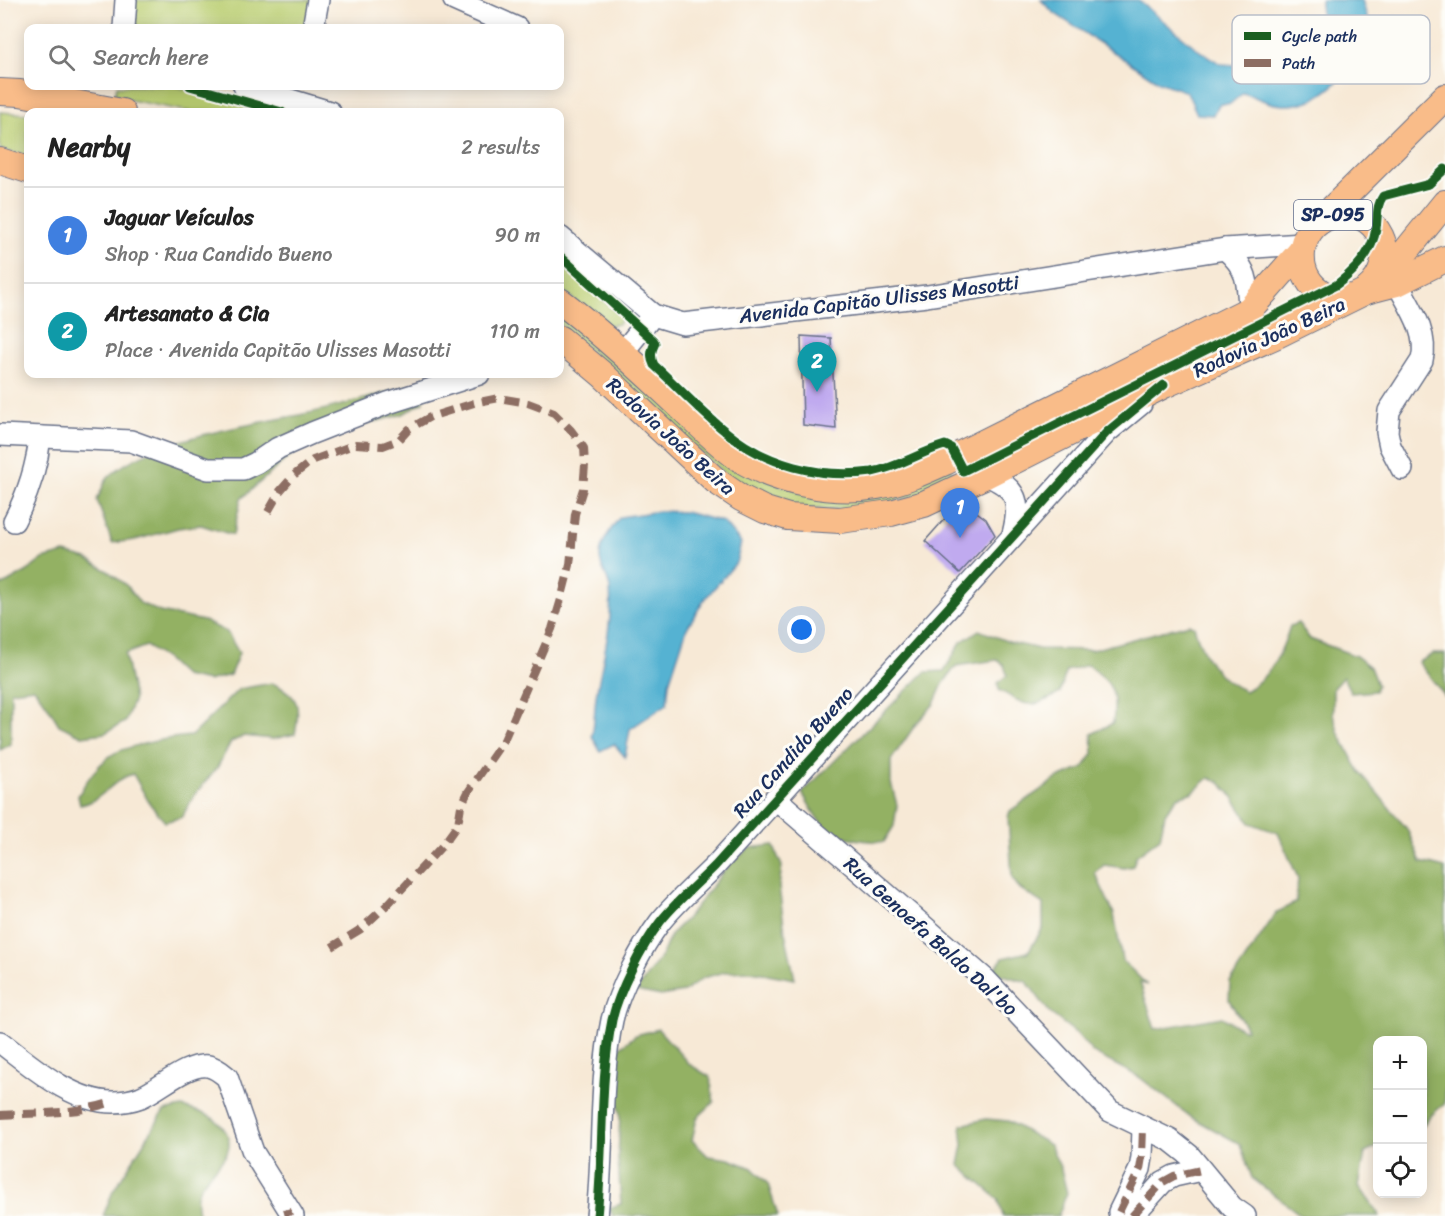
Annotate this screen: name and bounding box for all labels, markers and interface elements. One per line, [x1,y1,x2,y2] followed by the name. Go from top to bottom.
[1232,15,1430,84] legend
[1282,22,1357,51] text: Cycle path
[24,24,564,90] search box
[93,38,209,77] text: Search here
[45,41,78,74] icon: search
[1282,49,1315,78] text: Path
[48,124,130,170] text: Nearby
[461,130,540,165] text: 2 results
[105,198,254,237] text: Jaguar Veículos
[1294,200,1372,230] road number: SP-095
[63,218,72,253] text: 1
[495,218,540,253] text: 90 m
[105,237,332,272] text: Shop · Rua Candido Bueno
[736,265,1022,334] street label: Avenida Capitão Ulisses Masotti
[1187,287,1351,388] street label: Rodovia João Beira
[105,294,269,333] text: Artesanato & Cia
[62,314,73,349] text: 2
[490,314,540,349] text: 110 m
[105,333,450,368] text: Place · Avenida Capitão Ulisses Masotti
[798,342,836,392] pin: 2
[598,368,744,504] street label: Rodovia João Beira
[940,488,980,538] pin: 1
[787,615,816,644] your location
[724,678,863,826] street label: Rua Candido Bueno
[835,848,1026,1025] street label: Rua Genoefa Baldo Dal'bo
[1373,1036,1427,1198] map controls
[1373,1036,1427,1090] button: +
[1373,1090,1427,1144] button: −
[1373,1144,1427,1198] button: locate

